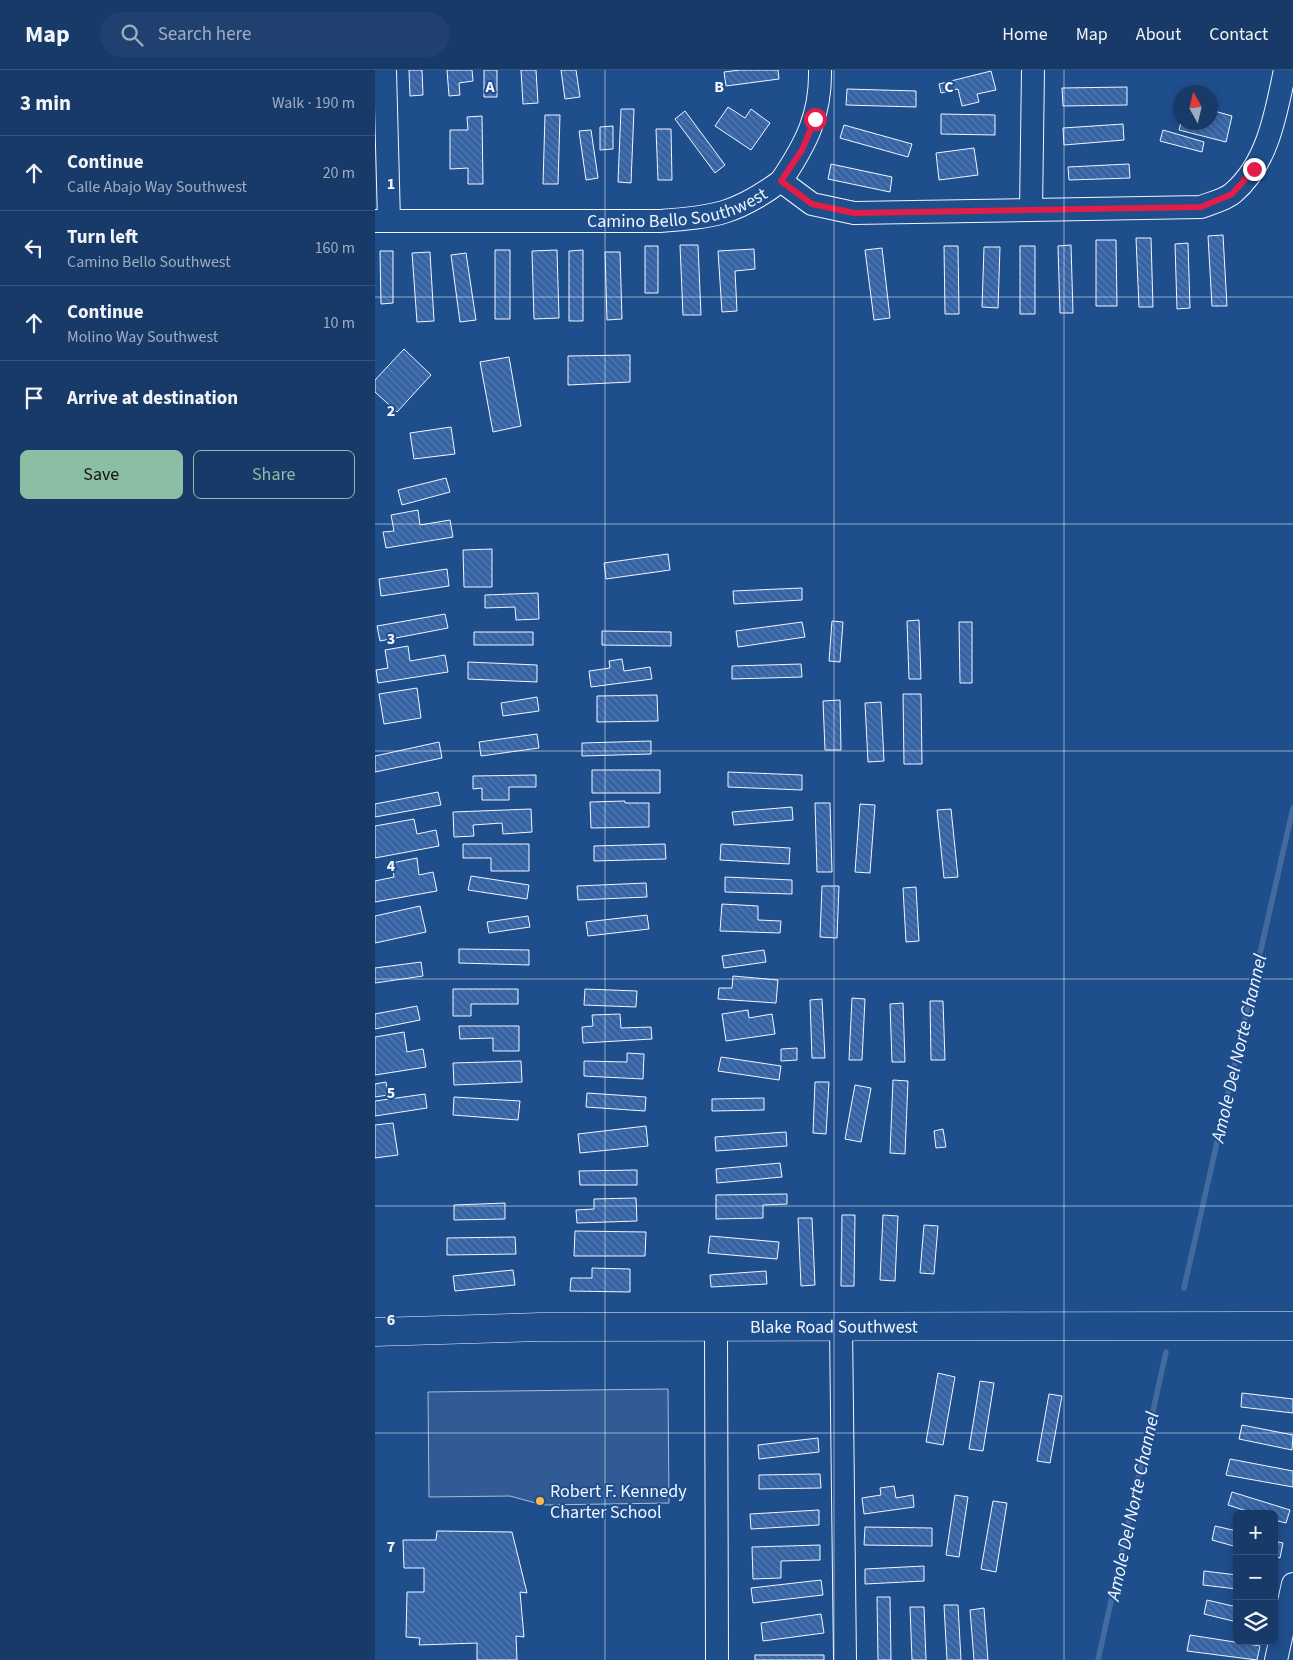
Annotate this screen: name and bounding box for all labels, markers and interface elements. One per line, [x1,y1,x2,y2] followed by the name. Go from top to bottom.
[100,12,450,57] search box
[25,17,70,52] text: Map
[118,21,146,49] icon: search
[158,21,251,48] text: Search here
[1002,22,1048,47] text: Home
[1076,22,1108,47] text: Map
[1136,22,1181,47] text: About
[1209,22,1268,47] text: Contact
[484,76,495,98] text: A
[714,76,724,98] text: B
[944,76,954,98] text: C
[1173,85,1218,130] north arrow
[20,88,71,118] text: 3 min
[272,92,355,114] text: Walk · 190 m
[804,108,827,131] route start
[67,149,144,176] text: Continue
[1243,158,1266,181] route end
[20,159,48,187] icon: ahead
[323,162,355,184] text: 20 m
[387,173,395,195] text: 1
[67,176,247,198] text: Calle Abajo Way Southwest
[587,182,772,234] street label: Camino Bello Southwest
[67,224,138,251] text: Turn left
[20,234,48,262] icon: left
[315,237,355,259] text: 160 m
[67,251,231,273] text: Camino Bello Southwest
[67,299,144,326] text: Continue
[20,309,48,337] icon: ahead
[323,312,355,334] text: 10 m
[67,326,218,348] text: Molino Way Southwest
[20,384,48,412] icon: arrive
[67,385,238,412] text: Arrive at destination
[387,400,395,422] text: 2
[20,450,183,499] button: Save
[193,450,355,499] button: Share
[387,628,395,650] text: 3
[387,855,396,877] text: 4
[1204,951,1274,1146] water label: Amole Del Norte Channel
[387,1082,395,1104] text: 5
[387,1309,395,1331] text: 6
[750,1314,918,1340] street label: Blake Road Southwest
[1100,1409,1167,1604] water label: Amole Del Norte Channel
[550,1479,687,1525] place label: Robert F. Kennedy Charter School
[534,1495,546,1507] marker: Robert F. Kennedy Charter School
[1233,1510,1278,1645] map controls
[1233,1510,1278,1555] button: +
[387,1536,395,1558] text: 7
[1233,1555,1278,1600] button: −
[1233,1600,1278,1645] button: layers

